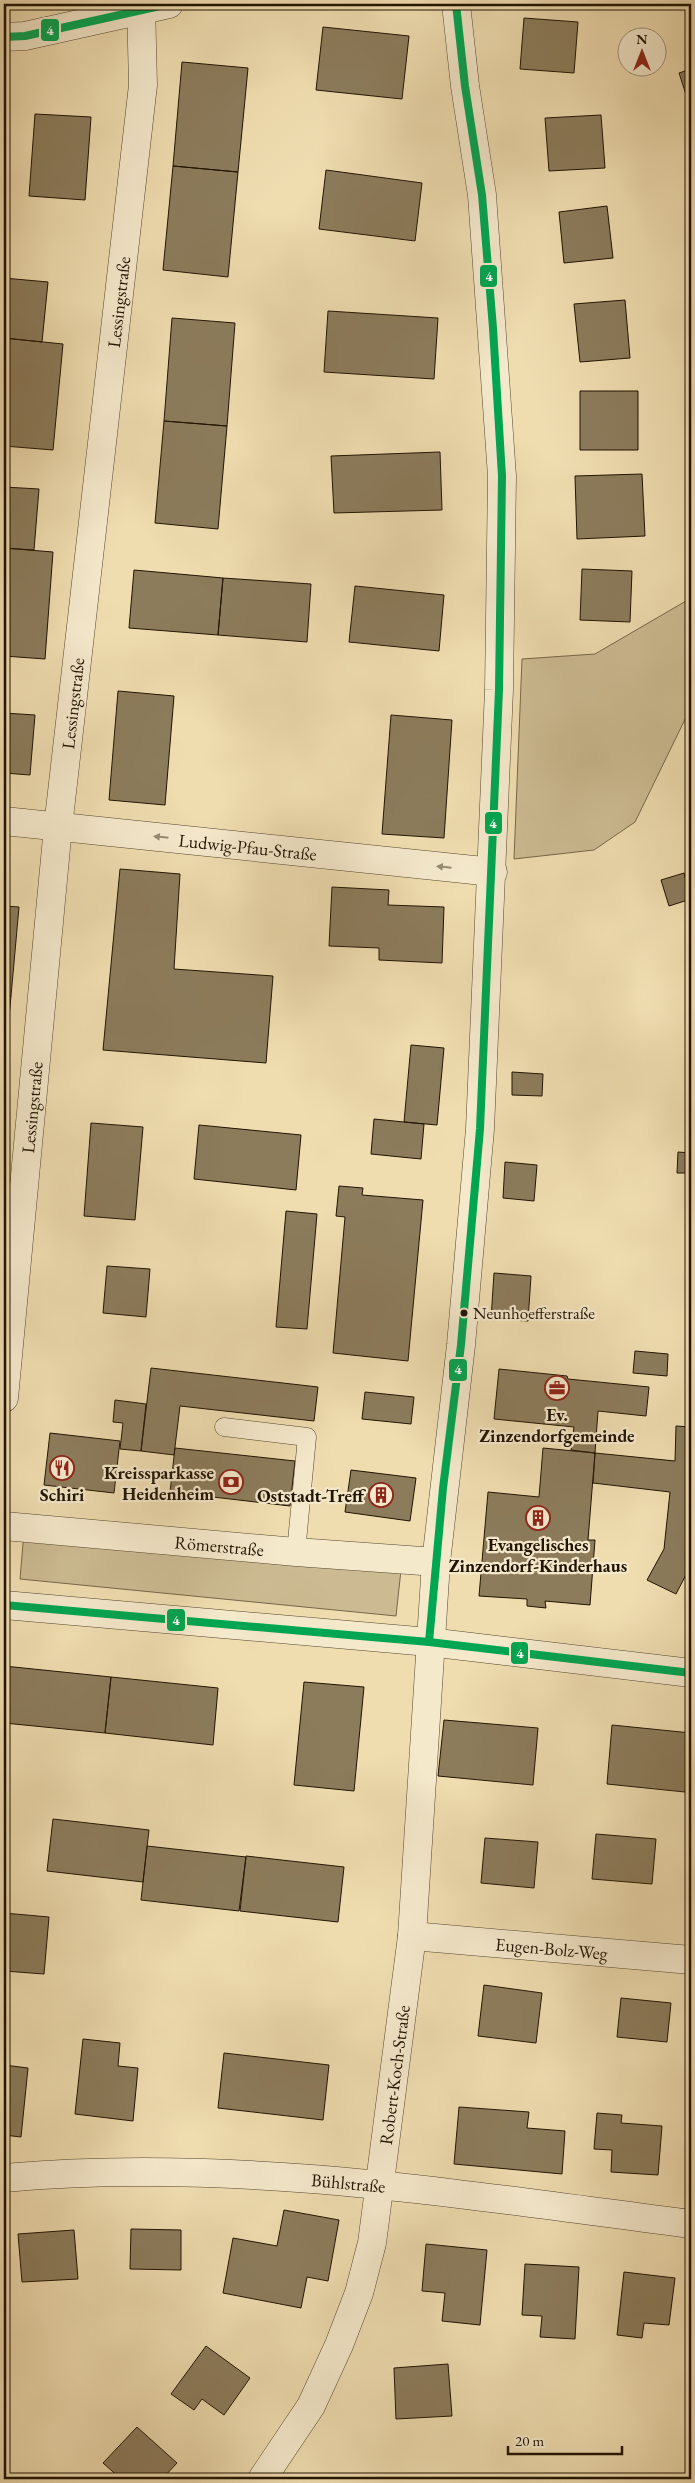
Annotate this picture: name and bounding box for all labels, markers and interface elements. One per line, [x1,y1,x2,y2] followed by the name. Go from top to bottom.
[40,18,60,42] line badge: 4
[46,21,54,39] text: 4
[618,28,668,78] north arrow
[636,30,648,48] text: N
[101,255,135,349] street label: Lessingstraße
[479,264,498,288] line badge: 4
[485,267,493,285] text: 4
[56,656,89,750] street label: Lessingstraße
[484,811,503,835] line badge: 4
[489,814,497,832] text: 4
[177,828,318,865] street label: Ludwig-Pfau-Straße
[153,833,169,841] one-way arrow
[436,862,452,870] one-way arrow
[16,1061,47,1154] street label: Lessingstraße
[473,1302,595,1324] place label: Neunhoefferstraße
[459,1308,469,1318] marker: Neunhoefferstraße
[448,1358,468,1382] line badge: 4
[454,1360,462,1378] text: 4
[544,1375,570,1401] office icon: Ev. Zinzendorfgemeinde
[479,1403,635,1447] place label: Ev. Zinzendorfgemeinde
[49,1455,75,1481] restaurant icon: Schiri
[104,1461,214,1505] place label: Kreissparkasse Heidenheim
[218,1469,244,1495] bank icon: Kreissparkasse Heidenheim
[368,1482,394,1508] building icon: Oststadt-Treff
[40,1483,85,1506] place label: Schiri
[257,1484,366,1507] place label: Oststadt-Treff
[525,1505,551,1531] building icon: Evangelisches Zinzendorf-Kinderhaus
[173,1530,265,1561] street label: Römerstraße
[449,1533,627,1577] place label: Evangelisches Zinzendorf-Kinderhaus
[166,1608,186,1632] line badge: 4
[172,1611,180,1629] text: 4
[510,1641,529,1665] line badge: 4
[516,1644,524,1662] text: 4
[494,1932,609,1964] street label: Eugen-Bolz-Weg
[373,2004,414,2146] street label: Robert-Koch-Straße
[310,2168,387,2197] street label: Bühlstraße
[508,2423,621,2455] scale bar
[515,2431,544,2450] text: 20 m

